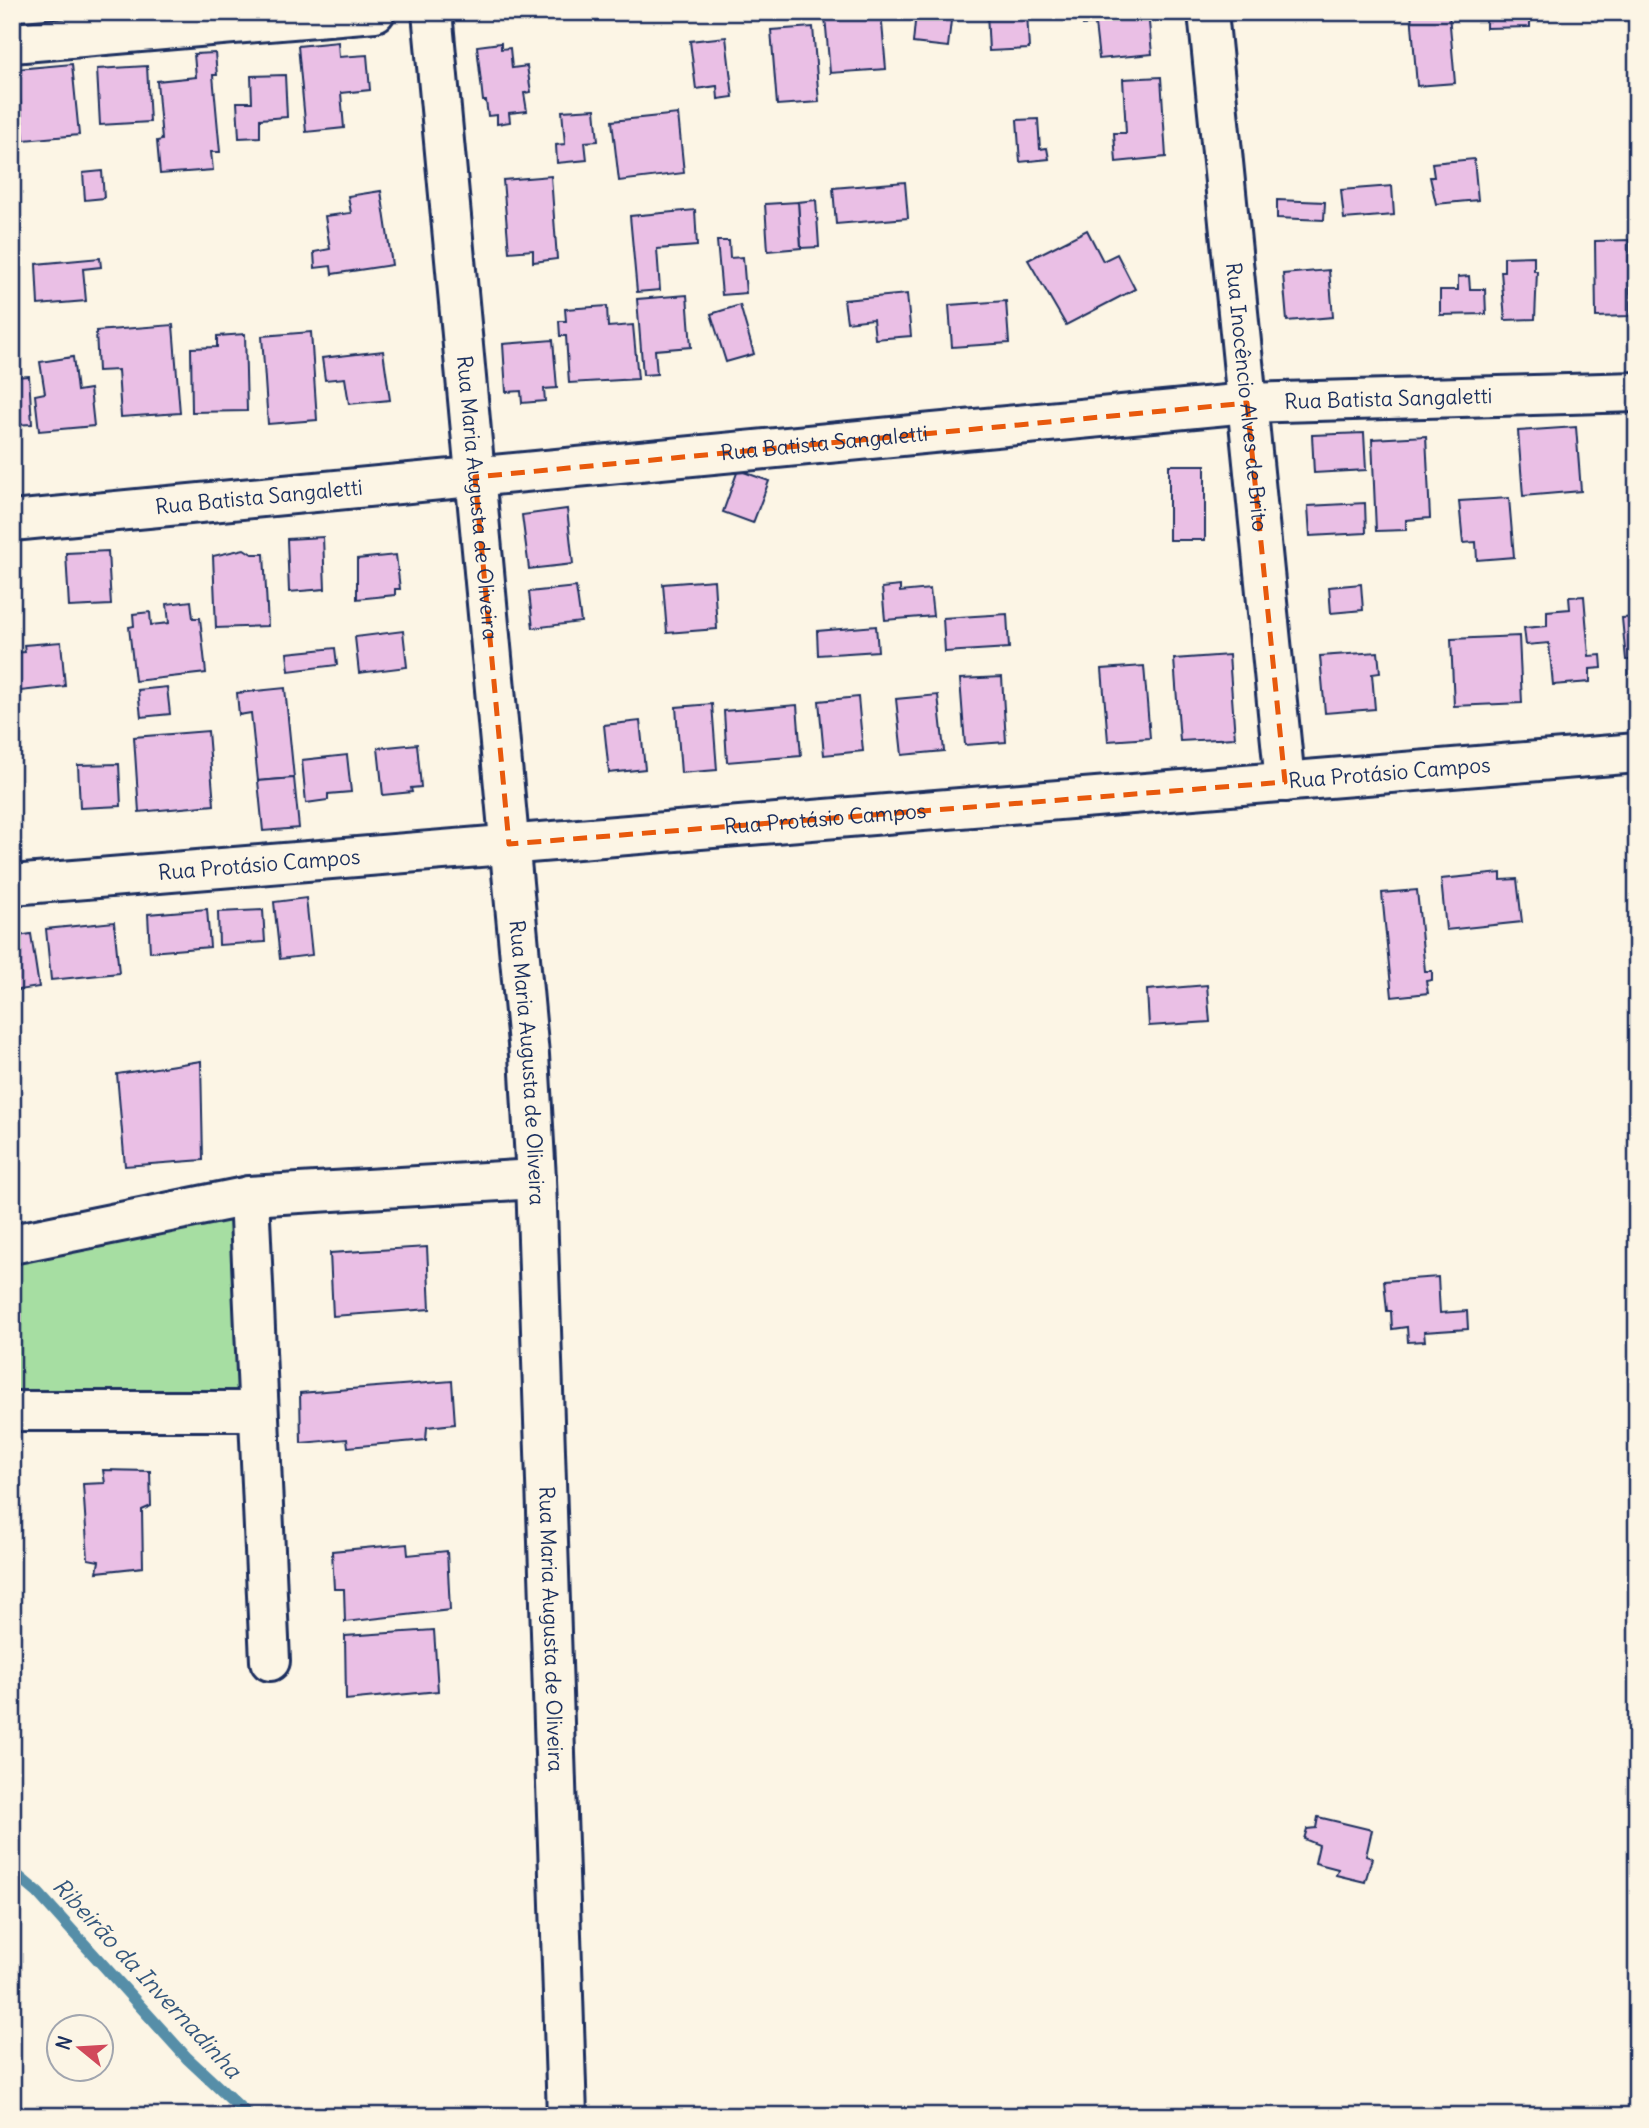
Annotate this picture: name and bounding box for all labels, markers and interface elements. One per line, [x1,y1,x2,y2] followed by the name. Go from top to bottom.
[1220,261,1274,533] street label: Rua Inocêncio Alves de Brito
[451,354,504,641] street label: Rua Maria Augusta de Oliveira
[1284,382,1493,415] street label: Rua Batista Sangaletti
[719,420,929,466] street label: Rua Batista Sangaletti
[154,474,364,520] street label: Rua Batista Sangaletti
[1287,751,1492,794] street label: Rua Protásio Campos
[723,797,927,840] street label: Rua Protásio Campos
[157,843,361,886] street label: Rua Protásio Campos
[504,919,551,1206] street label: Rua Maria Augusta de Oliveira
[533,1486,570,1772] street label: Rua Maria Augusta de Oliveira
[47,1871,249,2085] water label: Ribeirão da Invernadinha
[46,2012,116,2082] north arrow
[50,2033,77,2053] text: N

